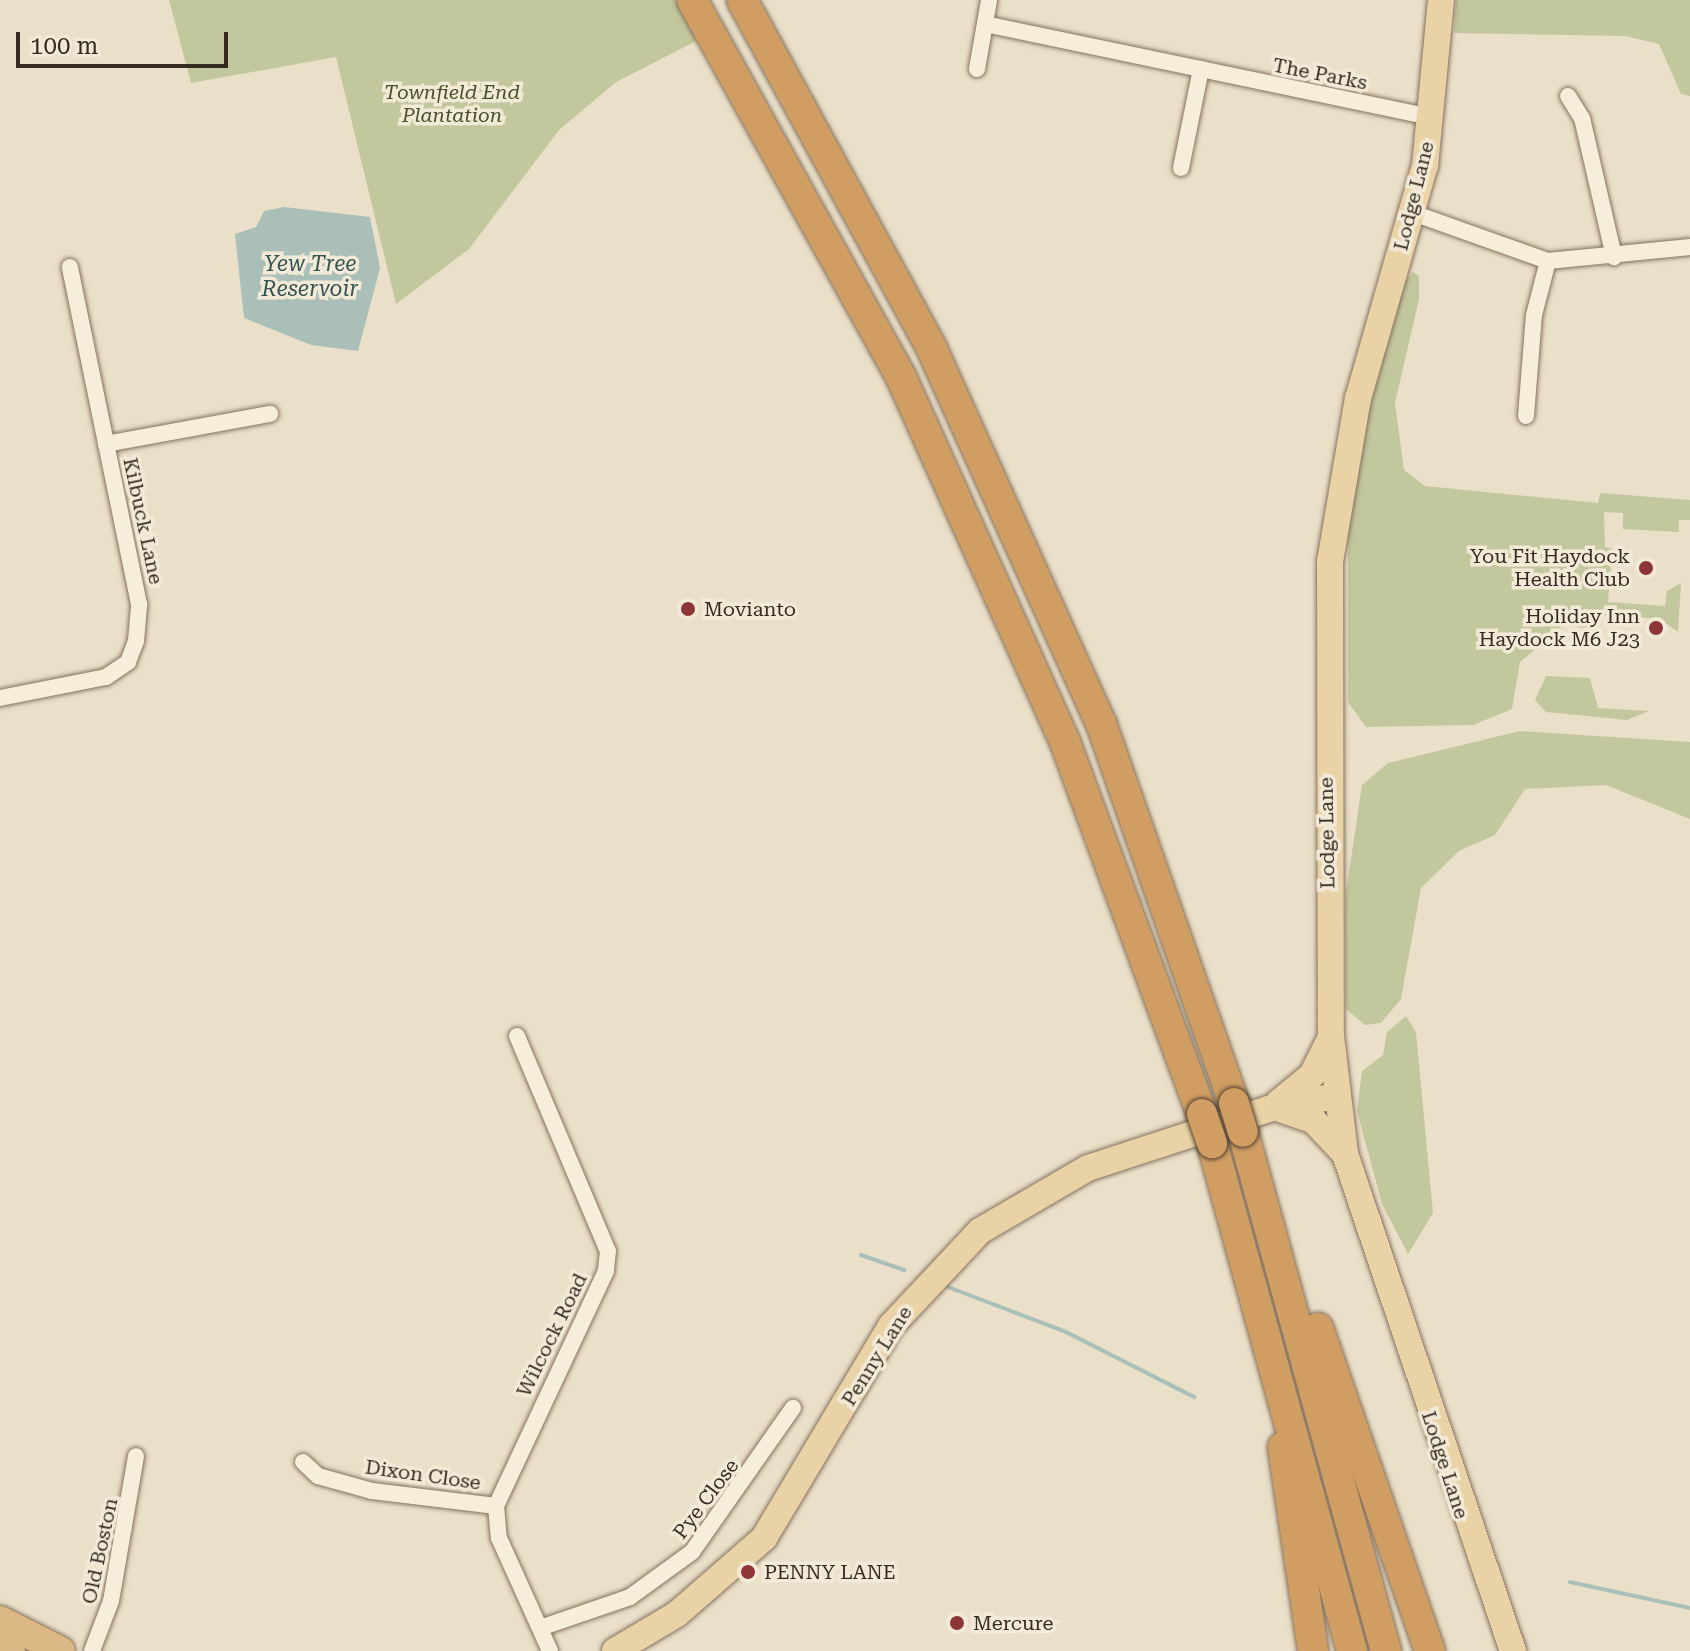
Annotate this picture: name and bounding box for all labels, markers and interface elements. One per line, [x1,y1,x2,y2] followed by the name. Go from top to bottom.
[20,16,232,66] scale bar
[30,32,98,60] text: 100 m
[1271,53,1369,95] street label: The Parks
[384,80,520,127] park label: Townfield End Plantation
[1389,139,1439,253] street label: Lodge Lane
[261,250,359,302] water label: Yew Tree Reservoir
[118,456,168,586] street label: Kilbuck Lane
[1470,544,1630,591] place label: You Fit Haydock Health Club
[1637,559,1655,577] marker: You Fit Haydock Health Club
[704,597,796,621] place label: Movianto
[679,600,697,618] marker: Movianto
[1479,604,1640,651] place label: Holiday Inn Haydock M6 J23
[1647,619,1665,637] marker: Holiday Inn Haydock M6 J23
[1314,777,1340,889] street label: Lodge Lane
[512,1269,592,1401] street label: Wilcock Road
[837,1302,917,1410] street label: Penny Lane
[1416,1408,1474,1522] street label: Lodge Lane
[668,1454,744,1544] street label: Pye Close
[364,1455,482,1495] street label: Dixon Close
[77,1496,123,1606] street label: Old Boston
[764,1560,896,1584] place label: PENNY LANE
[739,1563,757,1581] marker: PENNY LANE
[973,1611,1054,1635] place label: Mercure
[948,1614,966,1632] marker: Mercure

